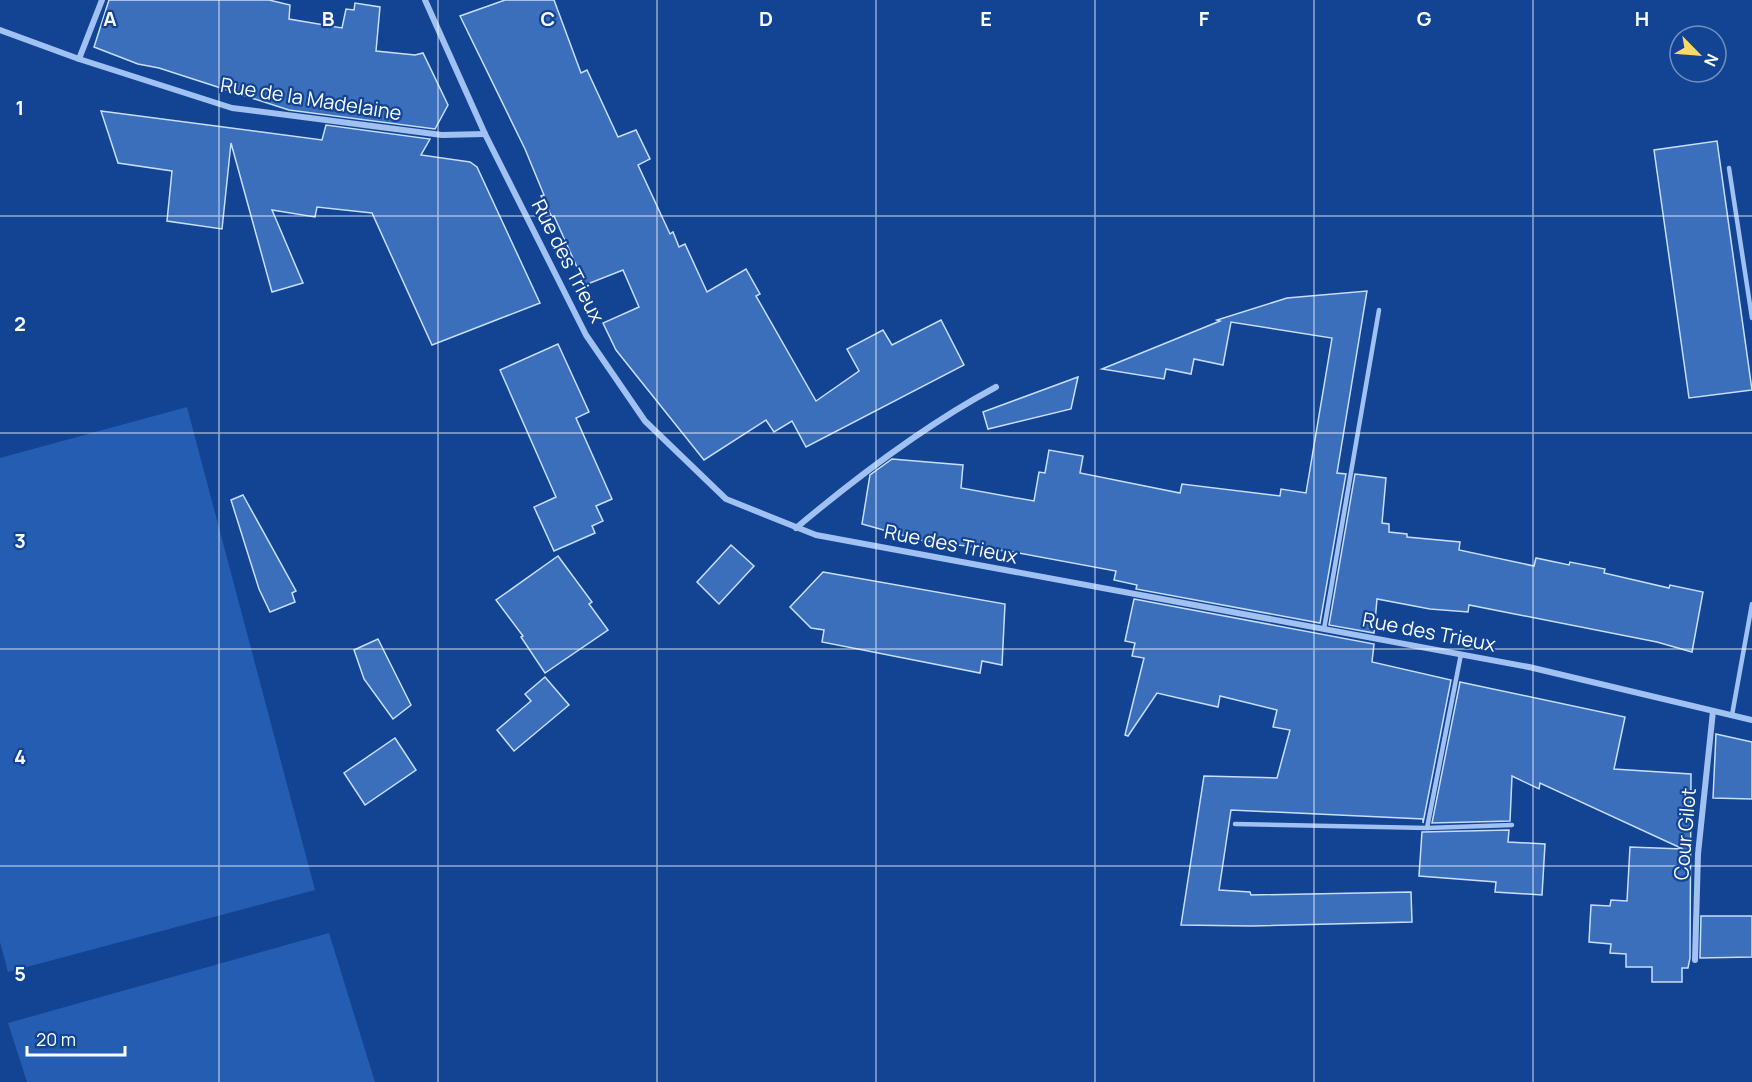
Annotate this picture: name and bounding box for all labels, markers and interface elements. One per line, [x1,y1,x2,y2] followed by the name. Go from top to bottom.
[103,5,117,32] text: A
[322,5,335,32] text: B
[541,5,555,32] text: C
[759,5,773,32] text: D
[980,5,992,32] text: E
[1199,5,1210,32] text: F
[1417,5,1432,32] text: G
[1635,5,1649,32] text: H
[1668,24,1728,84] north arrow
[1699,50,1724,70] text: N
[219,71,404,126] street label: Rue de la Madelaine
[16,94,24,121] text: 1
[526,194,611,328] street label: Rue des Trieux
[14,310,26,337] text: 2
[882,517,1020,570] street label: Rue des Trieux
[14,527,26,554] text: 3
[1360,605,1498,658] street label: Rue des Trieux
[14,743,26,770] text: 4
[1667,787,1702,881] street label: Cour Gilot
[14,960,26,987] text: 5
[27,1019,124,1057] scale bar
[36,1027,76,1051] text: 20 m

